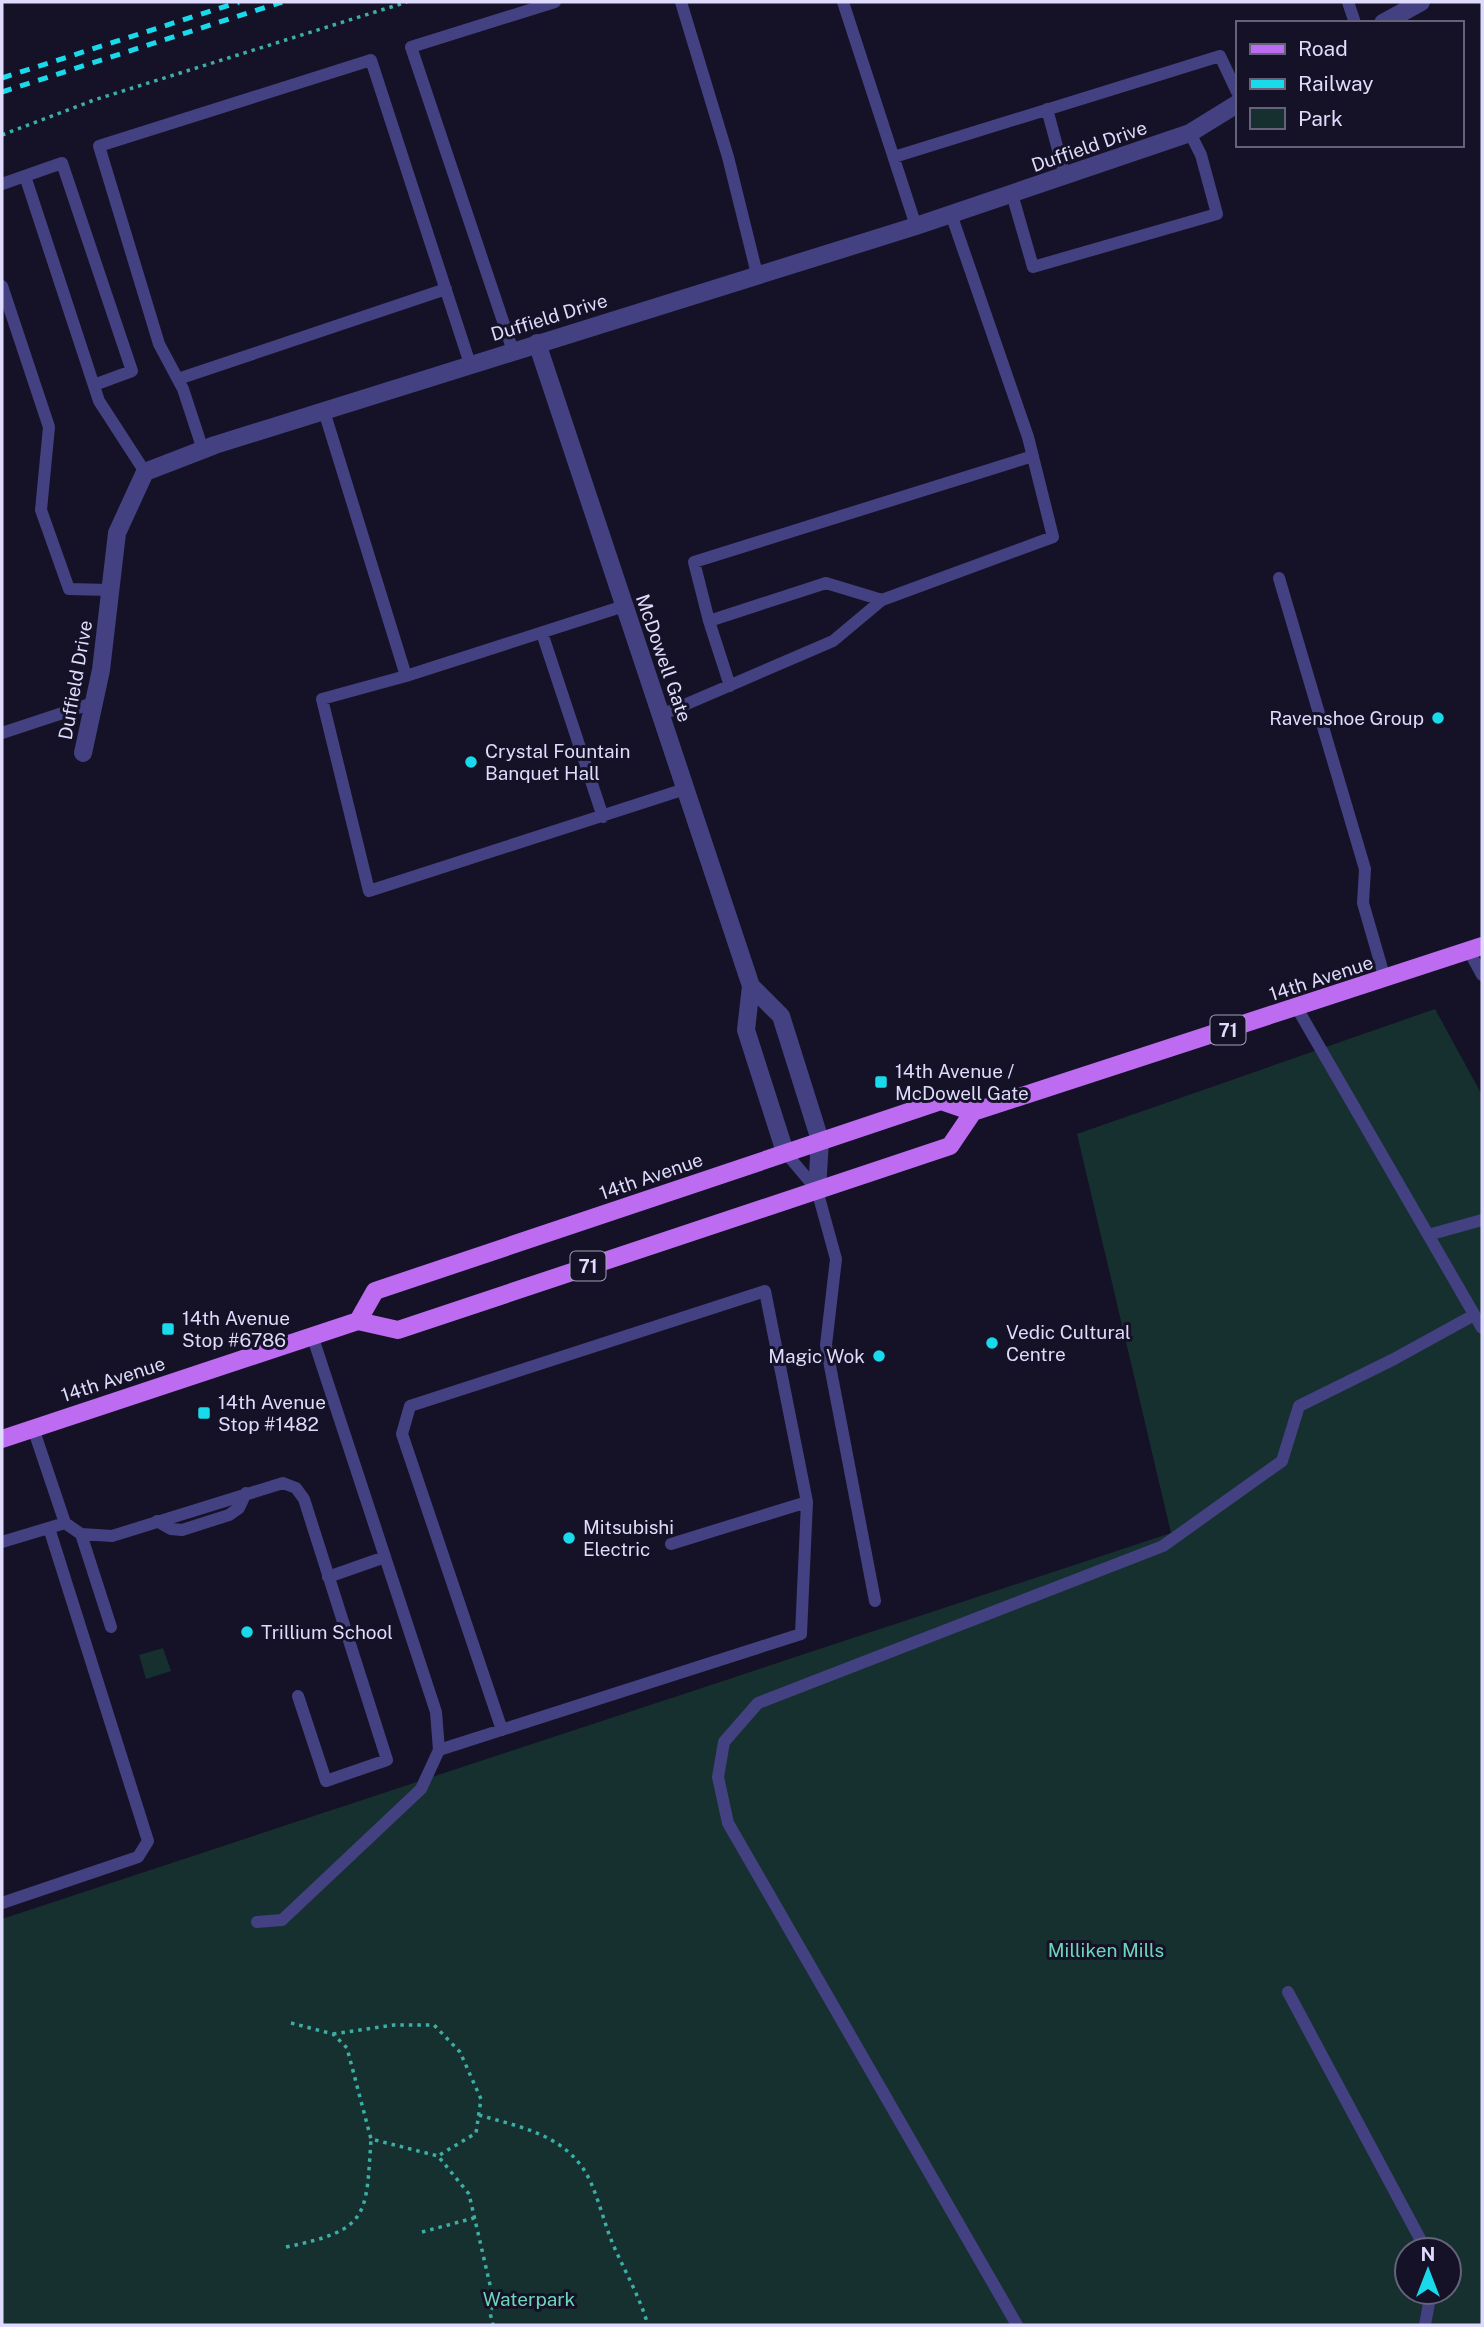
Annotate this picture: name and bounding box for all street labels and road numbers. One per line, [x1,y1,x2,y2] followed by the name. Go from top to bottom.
[1028,116,1150,176] street label: Duffield Drive
[488,289,610,345] street label: Duffield Drive
[632,591,696,725] street label: McDowell Gate
[54,619,96,741] street label: Duffield Drive
[1266,951,1376,1005] street label: 14th Avenue
[1210,1015,1246,1044] road number: 71
[596,1148,706,1204] street label: 14th Avenue
[570,1252,606,1280] road number: 71
[58,1352,168,1406] street label: 14th Avenue

